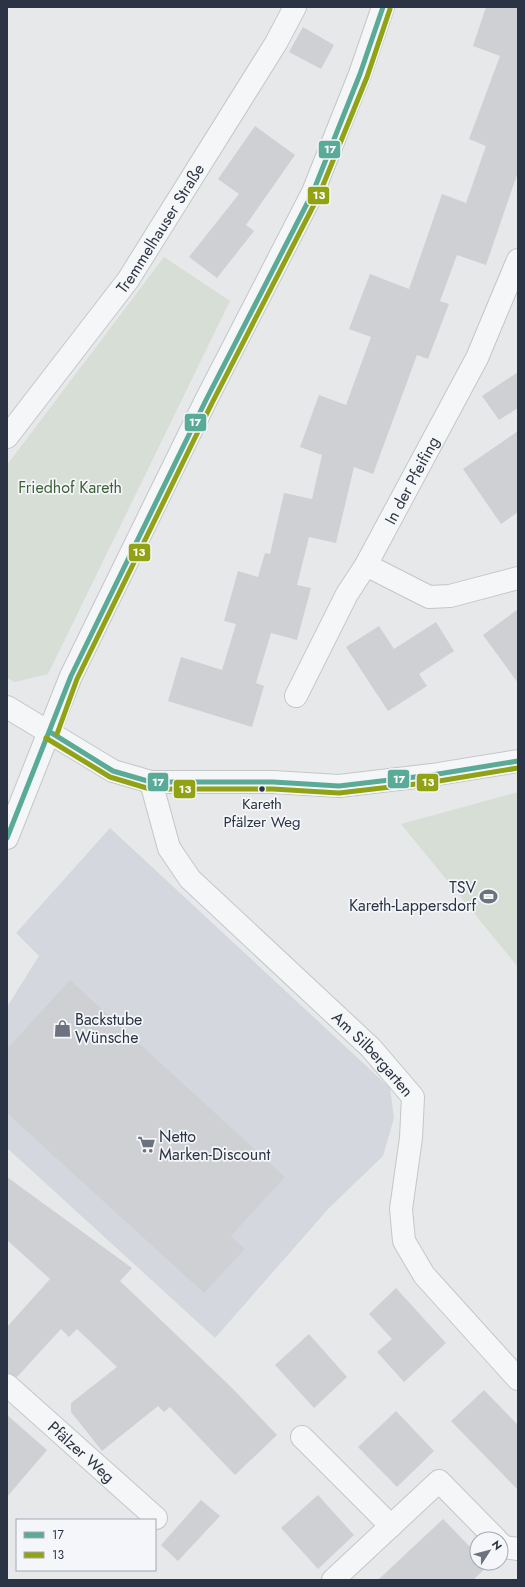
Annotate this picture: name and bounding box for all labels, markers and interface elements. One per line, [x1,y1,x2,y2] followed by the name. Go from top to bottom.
[318,140,341,159] line badge: 17
[324,141,336,157] text: 17
[110,159,209,298] street label: Tremmelhauser Straße
[307,186,330,205] line badge: 13
[313,187,325,203] text: 13
[184,413,207,432] line badge: 17
[189,414,201,430] text: 17
[378,432,445,528] street label: In der Pfeifing
[18,476,122,499] park label: Friedhof Kareth
[128,543,151,562] line badge: 13
[133,544,145,560] text: 13
[387,769,410,789] line badge: 17
[393,771,405,787] text: 17
[147,772,169,792] line badge: 17
[416,773,439,792] line badge: 13
[152,774,164,790] text: 17
[422,774,434,790] text: 13
[173,779,196,799] line badge: 13
[179,781,191,797] text: 13
[257,784,267,794] marker: Kareth Pfälzer Weg
[223,793,301,833] place label: Kareth Pfälzer Weg
[349,876,476,917] place label: TSV Kareth-Lappersdorf
[479,886,499,906] sports icon: TSV Kareth-Lappersdorf
[327,1006,419,1101] street label: Am Silbergarten
[75,1008,142,1049] place label: Backstube Wünsche
[52,1018,72,1038] shop icon: Backstube Wünsche
[159,1125,271,1166] place label: Netto Marken-Discount
[136,1135,156,1155] supermarket icon: Netto Marken-Discount
[43,1416,120,1488] street label: Pfälzer Weg
[16,1519,156,1571] legend
[52,1526,64,1544] text: 17
[469,1531,509,1571] north arrow
[488,1537,506,1553] text: N
[52,1546,64,1564] text: 13

